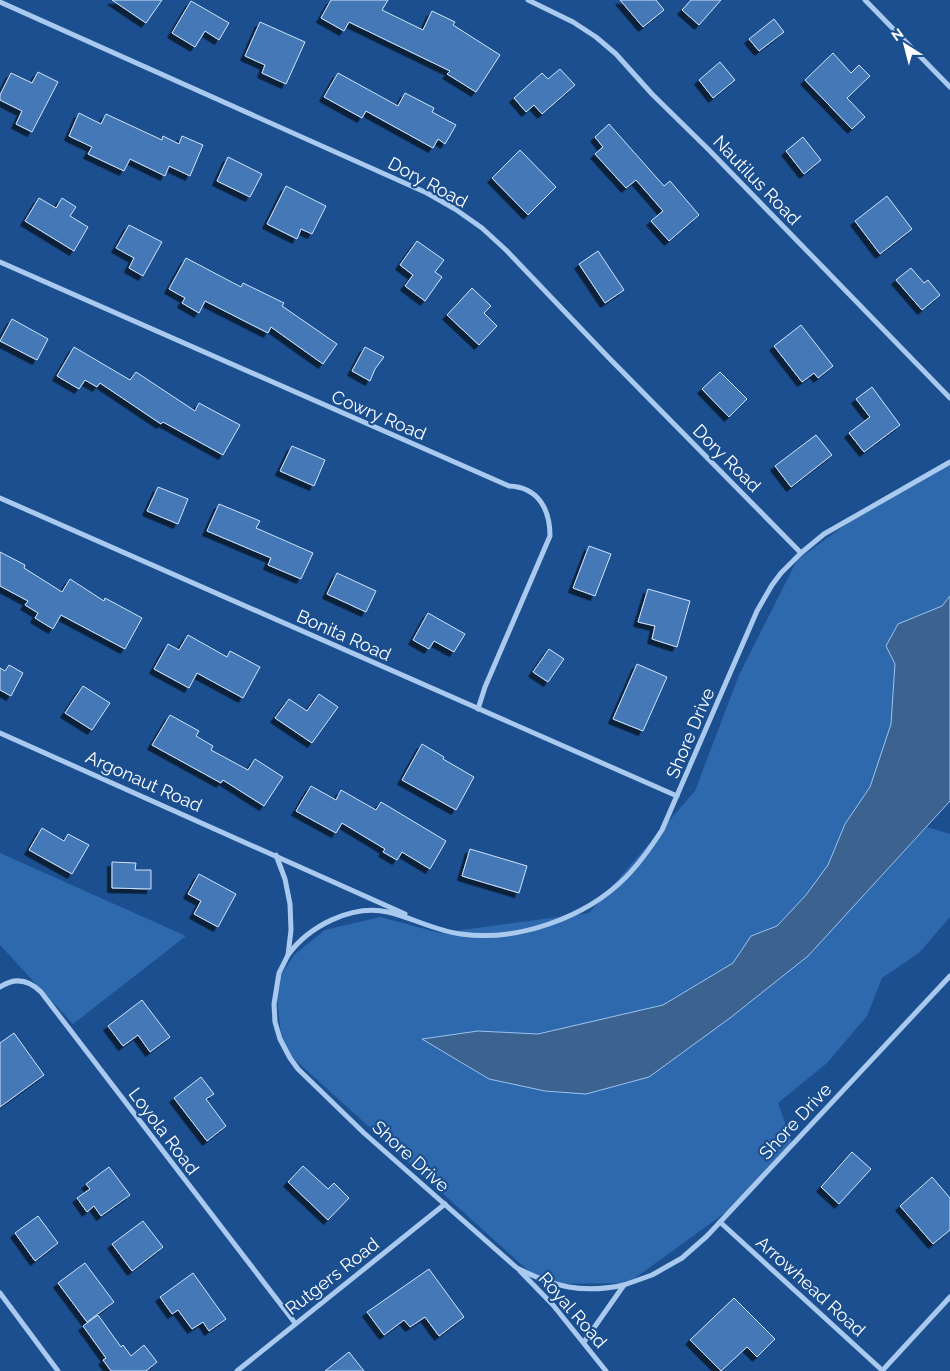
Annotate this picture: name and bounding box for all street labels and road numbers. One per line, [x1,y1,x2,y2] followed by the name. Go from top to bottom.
[709,131,805,229] street label: Nautilus Road
[385,152,471,212] street label: Dory Road
[329,386,429,444] street label: Cowry Road
[689,420,765,496] street label: Dory Road
[294,605,394,665] street label: Bonita Road
[662,684,719,781] street label: Shore Drive
[83,746,205,816] street label: Argonaut Road
[754,1078,836,1163] street label: Shore Drive
[125,1083,203,1179] street label: Loyola Road
[368,1116,454,1196] street label: Shore Drive
[752,1232,870,1340] street label: Arrowhead Road
[281,1233,383,1319] street label: Rutgers Road
[534,1268,612,1352] street label: Royal Road

